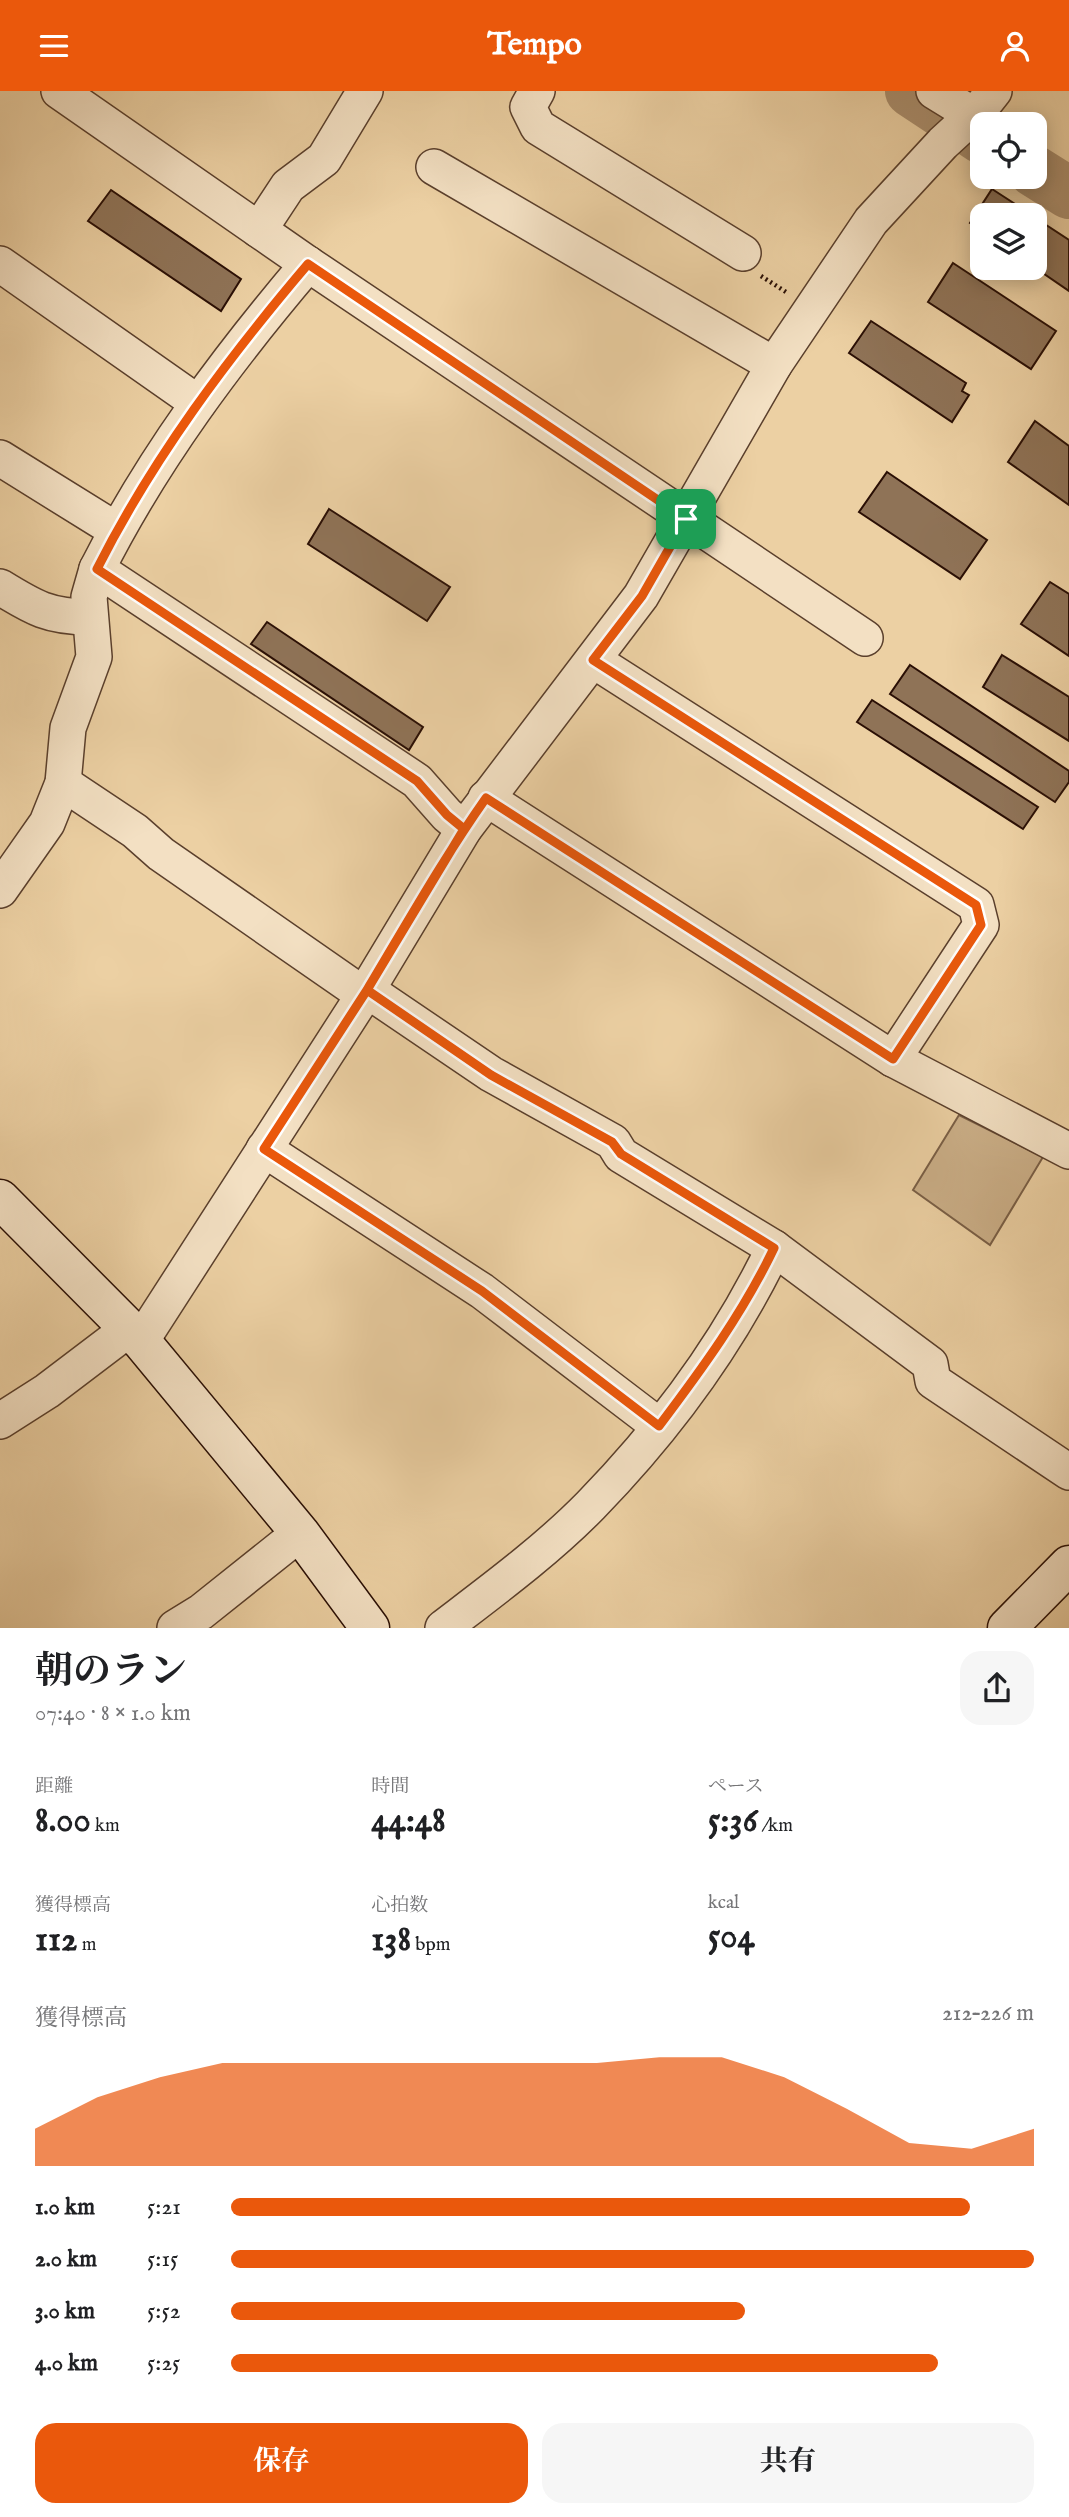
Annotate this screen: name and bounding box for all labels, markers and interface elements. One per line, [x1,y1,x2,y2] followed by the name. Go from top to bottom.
[487,25,582,66] text: Tempo
[35,27,73,65] icon: menu
[996,27,1034,65] icon: person
[970,112,1047,280] map controls
[970,112,1047,189] button: locate
[970,203,1047,280] button: layers
[656,489,716,549] pin
[667,500,705,538] icon: arrive
[35,1649,187,1697] text: 朝のラン
[960,1651,1034,1725] button: share
[35,1699,191,1728] text: 07:40 · 8 × 1.0 km
[35,1775,73,1799] text: 距離
[371,1775,409,1799] text: 時間
[708,1775,764,1799] text: ペース
[35,1799,91,1844] text: 8.00
[371,1799,446,1844] text: 44:48
[708,1799,757,1844] text: 5:36
[91,1814,120,1838] text: km
[757,1814,793,1838] text: /km
[708,1891,739,1915] text: kcal
[35,1894,111,1918] text: 獲得標高
[371,1894,428,1918] text: 心拍数
[708,1915,755,1960] text: 504
[35,1918,78,1963] text: 112
[371,1918,411,1963] text: 138
[78,1933,96,1957] text: m
[411,1933,450,1957] text: bpm
[942,1999,1034,2028] text: 212–226 m
[35,2004,127,2033] text: 獲得標高
[35,2193,95,2222] text: 1.0 km
[147,2193,181,2222] text: 5:21
[35,2245,97,2274] text: 2.0 km
[147,2245,178,2274] text: 5:15
[35,2297,95,2326] text: 3.0 km
[147,2297,180,2326] text: 5:52
[35,2349,98,2378] text: 4.0 km
[147,2349,180,2378] text: 5:25
[35,2423,528,2503] button: 保存
[542,2423,1034,2503] button: 共有

